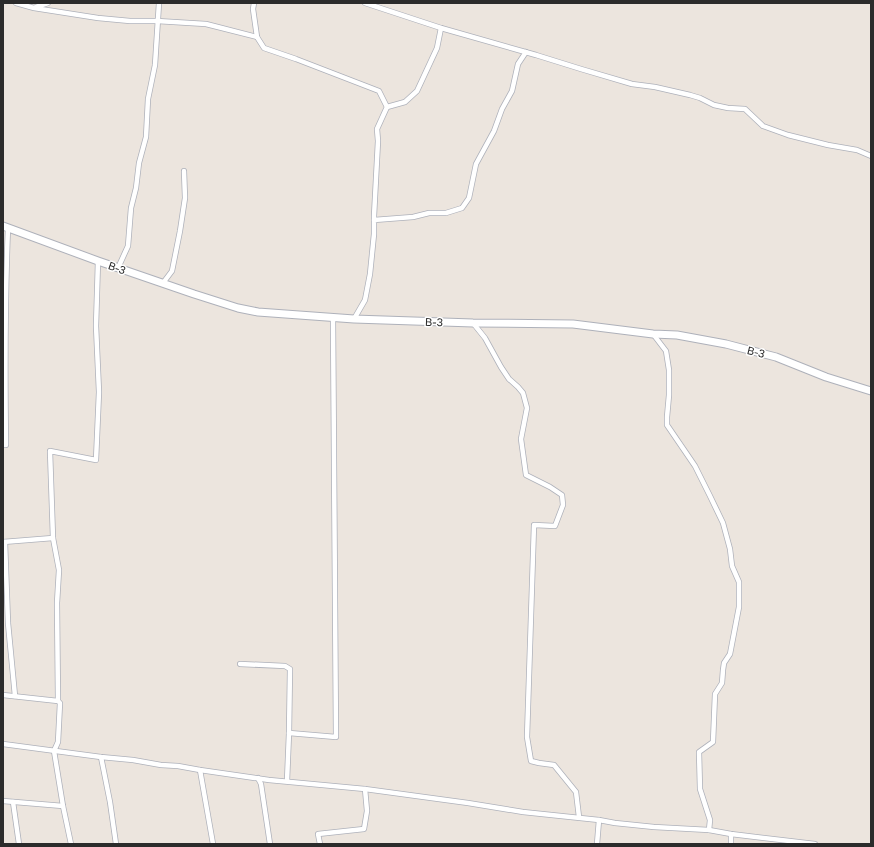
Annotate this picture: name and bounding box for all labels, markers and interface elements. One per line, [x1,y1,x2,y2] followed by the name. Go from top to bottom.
[107,258,128,277] street label: B-3
[425,315,443,328] street label: B-3
[746,343,766,360] street label: B-3

